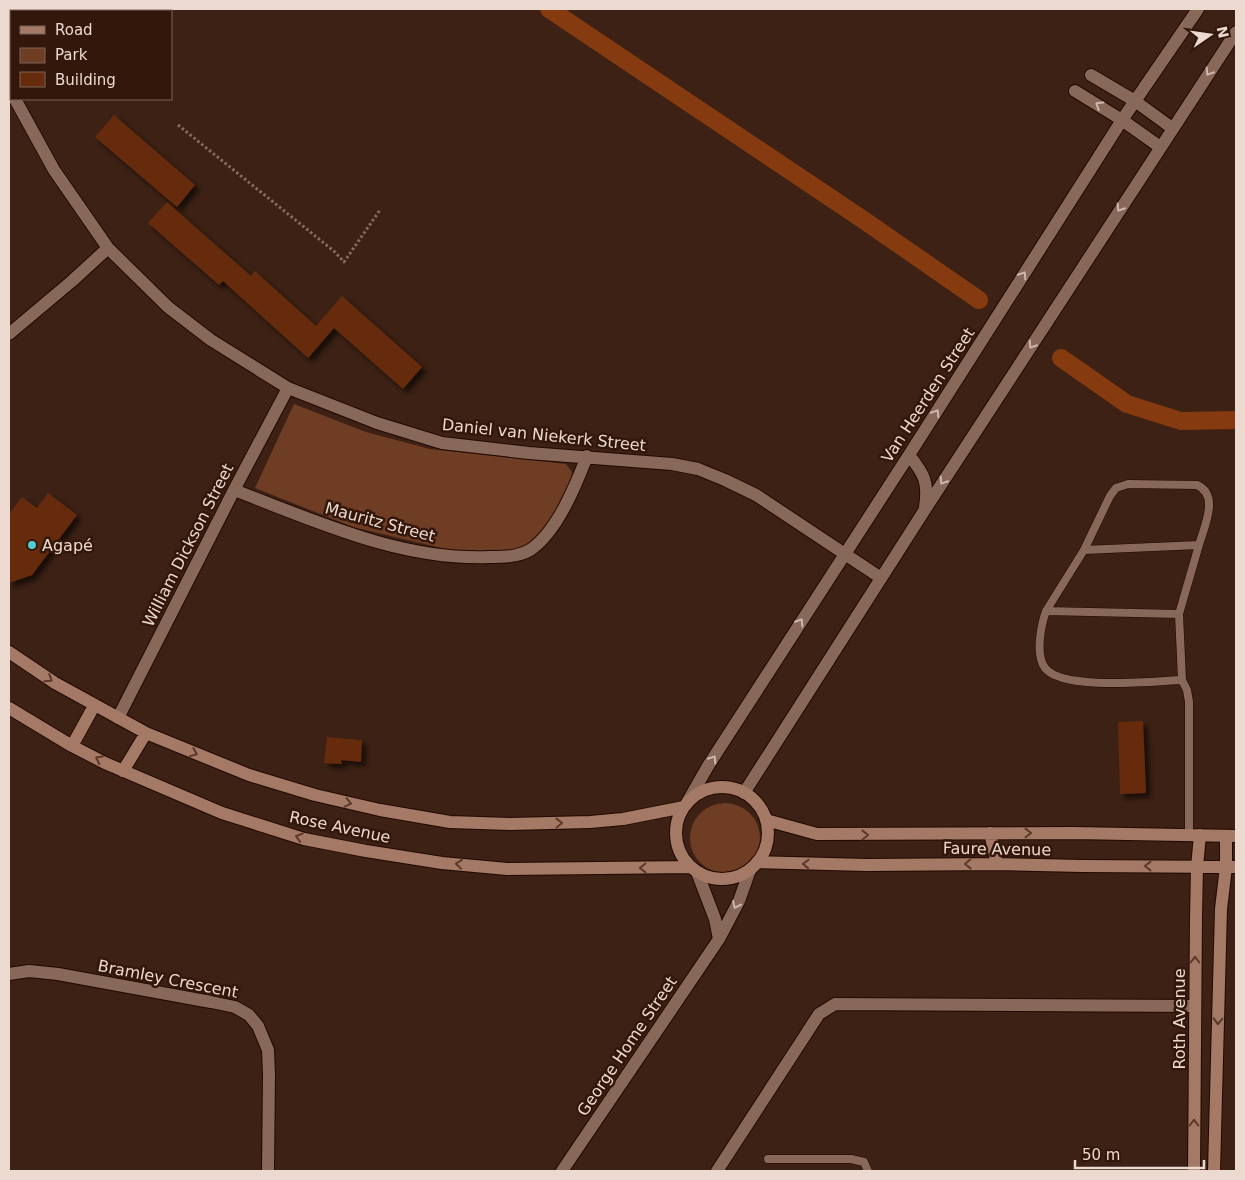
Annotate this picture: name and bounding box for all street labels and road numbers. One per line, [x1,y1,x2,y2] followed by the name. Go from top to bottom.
[877,324,979,466] street label: Van Heerden Street
[441,415,647,455] street label: Daniel van Niekerk Street
[139,460,237,630] street label: William Dickson Street
[323,498,437,546] street label: Mauritz Street
[288,807,392,847] street label: Rose Avenue
[943,839,1051,859] street label: Faure Avenue
[96,956,240,1002] street label: Bramley Crescent
[1170,968,1189,1070] street label: Roth Avenue
[573,973,681,1119] street label: George Home Street

